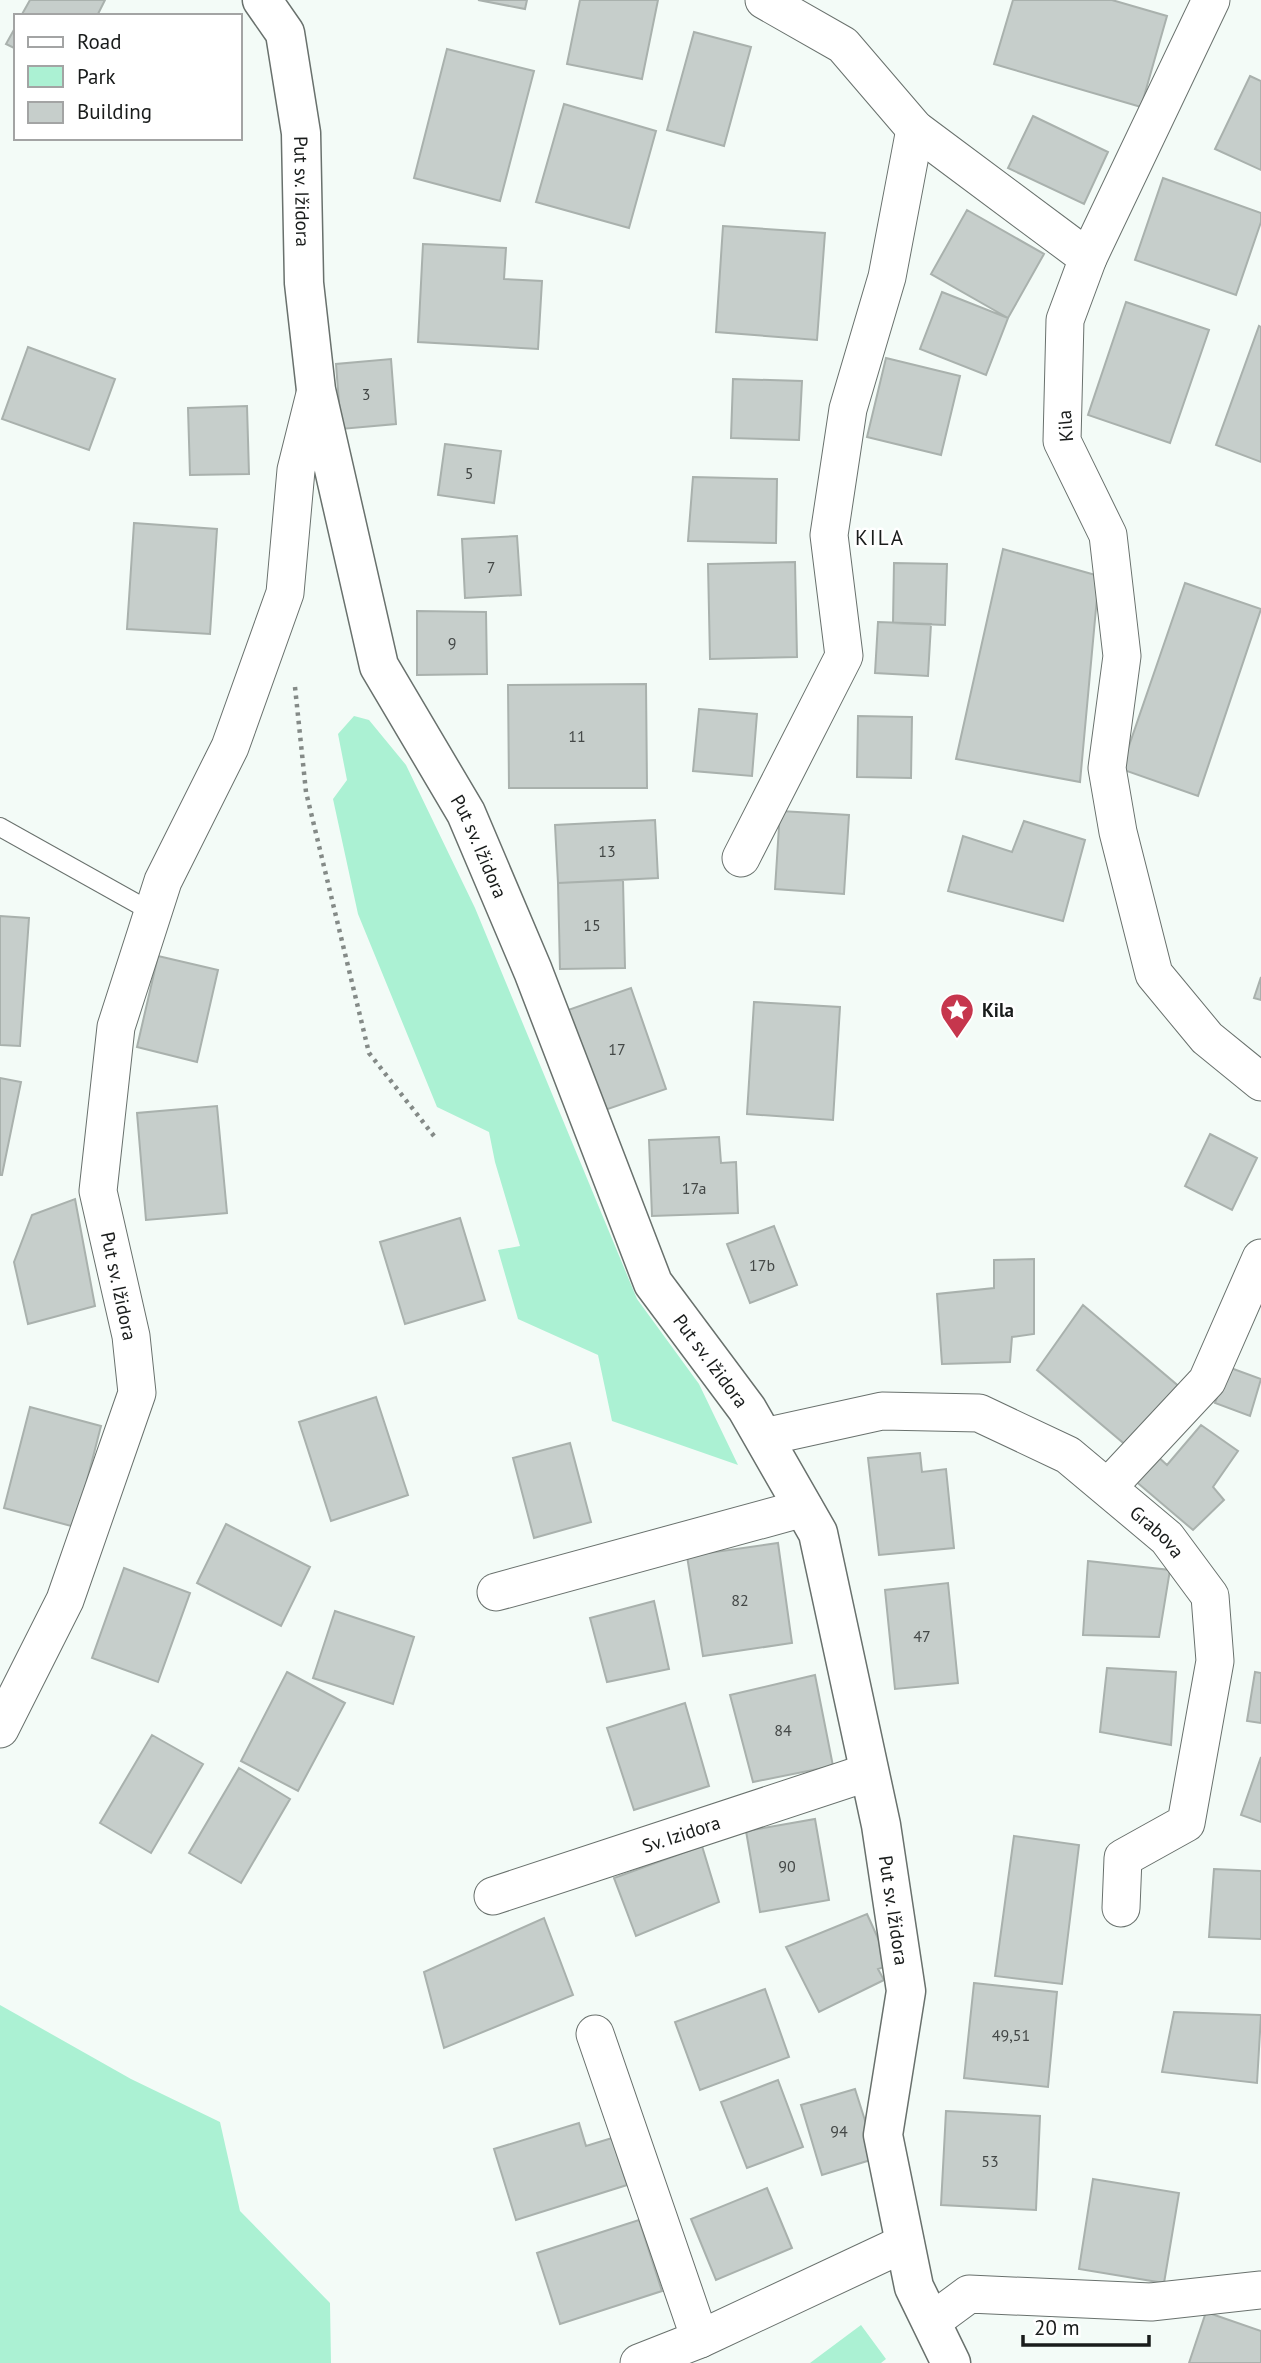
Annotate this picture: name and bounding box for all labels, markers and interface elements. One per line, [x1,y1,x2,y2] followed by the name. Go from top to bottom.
[14,14,242,140] legend
[77,28,121,55] text: Road
[77,63,116,90] text: Park
[77,98,152,125] text: Building
[289,136,315,247] street label: Put sv. Ižidora
[362,384,370,404] house number: 3
[1052,409,1078,443] street label: Kila
[465,463,473,483] house number: 5
[855,524,905,551] district label: KILA
[487,557,495,577] house number: 7
[448,633,456,653] house number: 9
[568,726,586,746] house number: 11
[446,790,513,902] street label: Put sv. Ižidora
[598,841,616,861] house number: 13
[583,915,601,935] house number: 15
[938,991,976,1040] place icon: Kila
[982,998,1014,1022] place label: Kila
[608,1039,626,1059] house number: 17
[682,1178,706,1198] house number: 17a
[96,1229,142,1343] street label: Put sv. Ižidora
[749,1255,775,1275] house number: 17b
[668,1309,754,1412] street label: Put sv. Ižidora
[1125,1500,1190,1563] street label: Grabova
[731,1590,749,1610] house number: 82
[913,1626,931,1646] house number: 47
[774,1720,792,1740] house number: 84
[639,1810,723,1858] street label: Sv. Izidora
[874,1854,914,1967] street label: Put sv. Ižidora
[778,1856,796,1876] house number: 90
[992,2025,1030,2045] house number: 49,51
[830,2121,848,2141] house number: 94
[981,2151,999,2171] house number: 53
[1023,2304,1149,2348] scale bar
[1034,2314,1080,2341] text: 20 m

